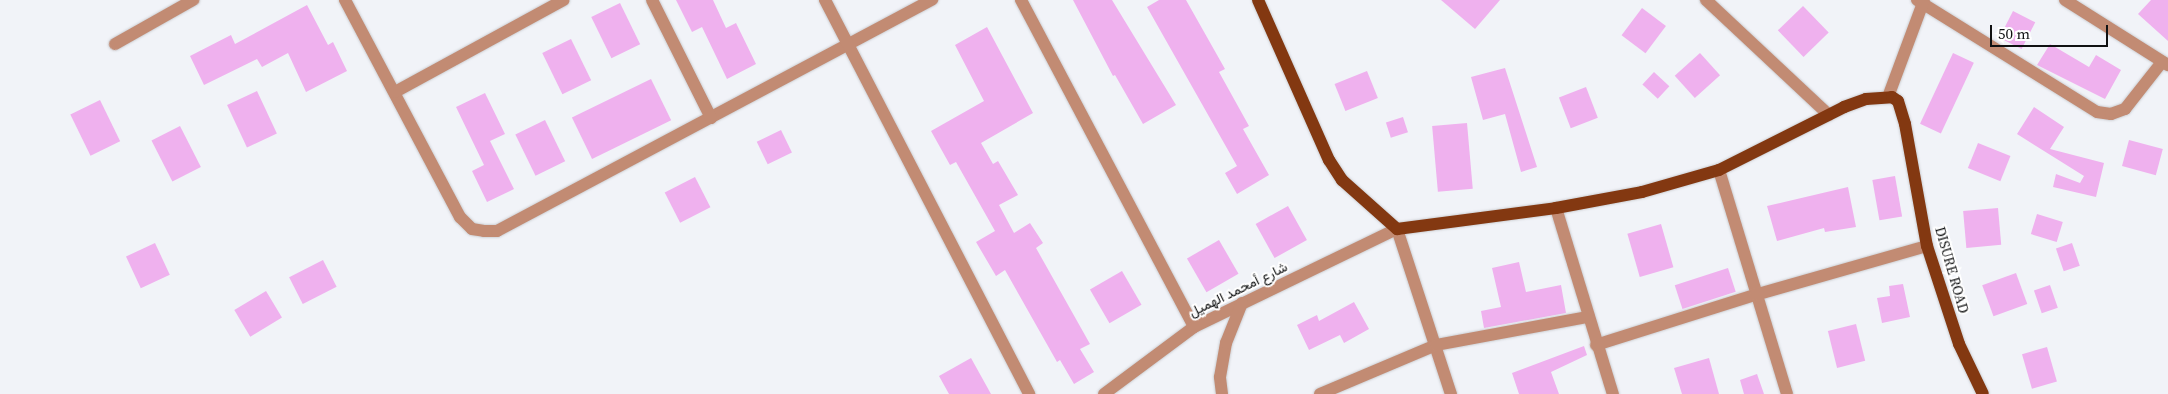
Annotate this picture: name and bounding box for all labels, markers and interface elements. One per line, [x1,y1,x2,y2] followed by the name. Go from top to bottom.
[1993,15,2110,47] scale bar
[1998,23,2030,44] text: 50 m
[1932,225,1972,315] street label: DISURE ROAD
[1186,258,1290,320] street label: شارع أمحمد الهميل

